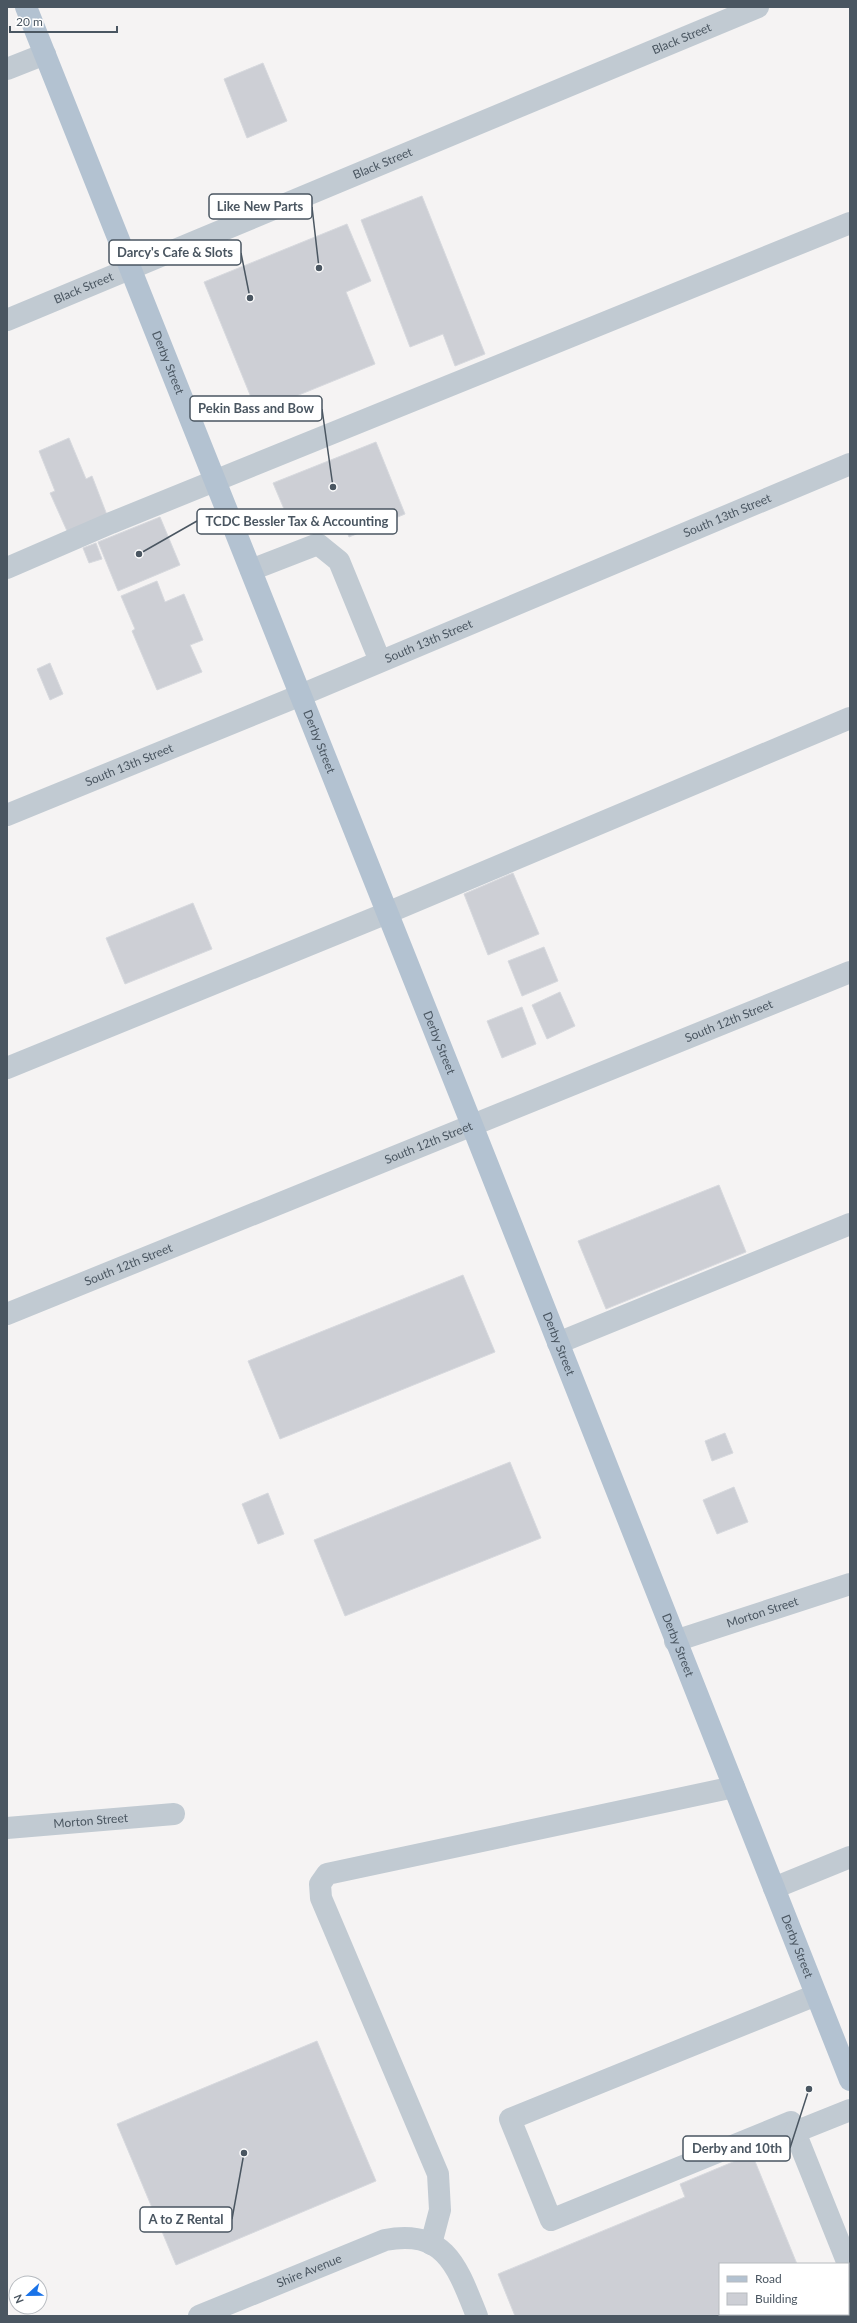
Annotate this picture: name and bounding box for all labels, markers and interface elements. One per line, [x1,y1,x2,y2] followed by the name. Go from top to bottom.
[10,8,117,34] scale bar
[16,14,43,29] text: 20 m
[650,19,714,57] street label: Black Street
[351,144,415,182] street label: Black Street
[209,194,312,219] callout: Like New Parts
[217,198,304,214] text: Like New Parts
[109,240,241,265] callout: Darcy's Cafe & Slots
[117,244,233,260] text: Darcy's Cafe & Slots
[51,268,116,307] street label: Black Street
[149,329,188,397] street label: Derby Street
[190,396,322,421] callout: Pekin Bass and Bow
[198,400,314,416] text: Pekin Bass and Bow
[681,490,774,540] street label: South 13th Street
[197,509,397,534] callout: TCDC Bessler Tax & Accounting
[206,513,389,529] text: TCDC Bessler Tax & Accounting
[382,615,475,666] street label: South 13th Street
[300,708,339,776] street label: Derby Street
[83,740,176,789] street label: South 13th Street
[682,996,776,1045] street label: South 12th Street
[420,1009,459,1077] street label: Derby Street
[382,1118,475,1167] street label: South 12th Street
[82,1239,175,1289] street label: South 12th Street
[540,1310,579,1378] street label: Derby Street
[724,1593,801,1631] street label: Morton Street
[659,1611,698,1679] street label: Derby Street
[53,1810,129,1831] street label: Morton Street
[778,1912,817,1981] street label: Derby Street
[683,2136,790,2161] callout: Derby and 10th
[692,2140,782,2156] text: Derby and 10th
[140,2207,232,2232] callout: A to Z Rental
[148,2211,223,2227] text: A to Z Rental
[274,2251,344,2291] street label: Shire Avenue
[719,2263,849,2315] legend
[755,2271,782,2286] text: Road
[8,2275,48,2315] north arrow
[755,2291,798,2306] text: Building
[11,2293,26,2305] text: N

